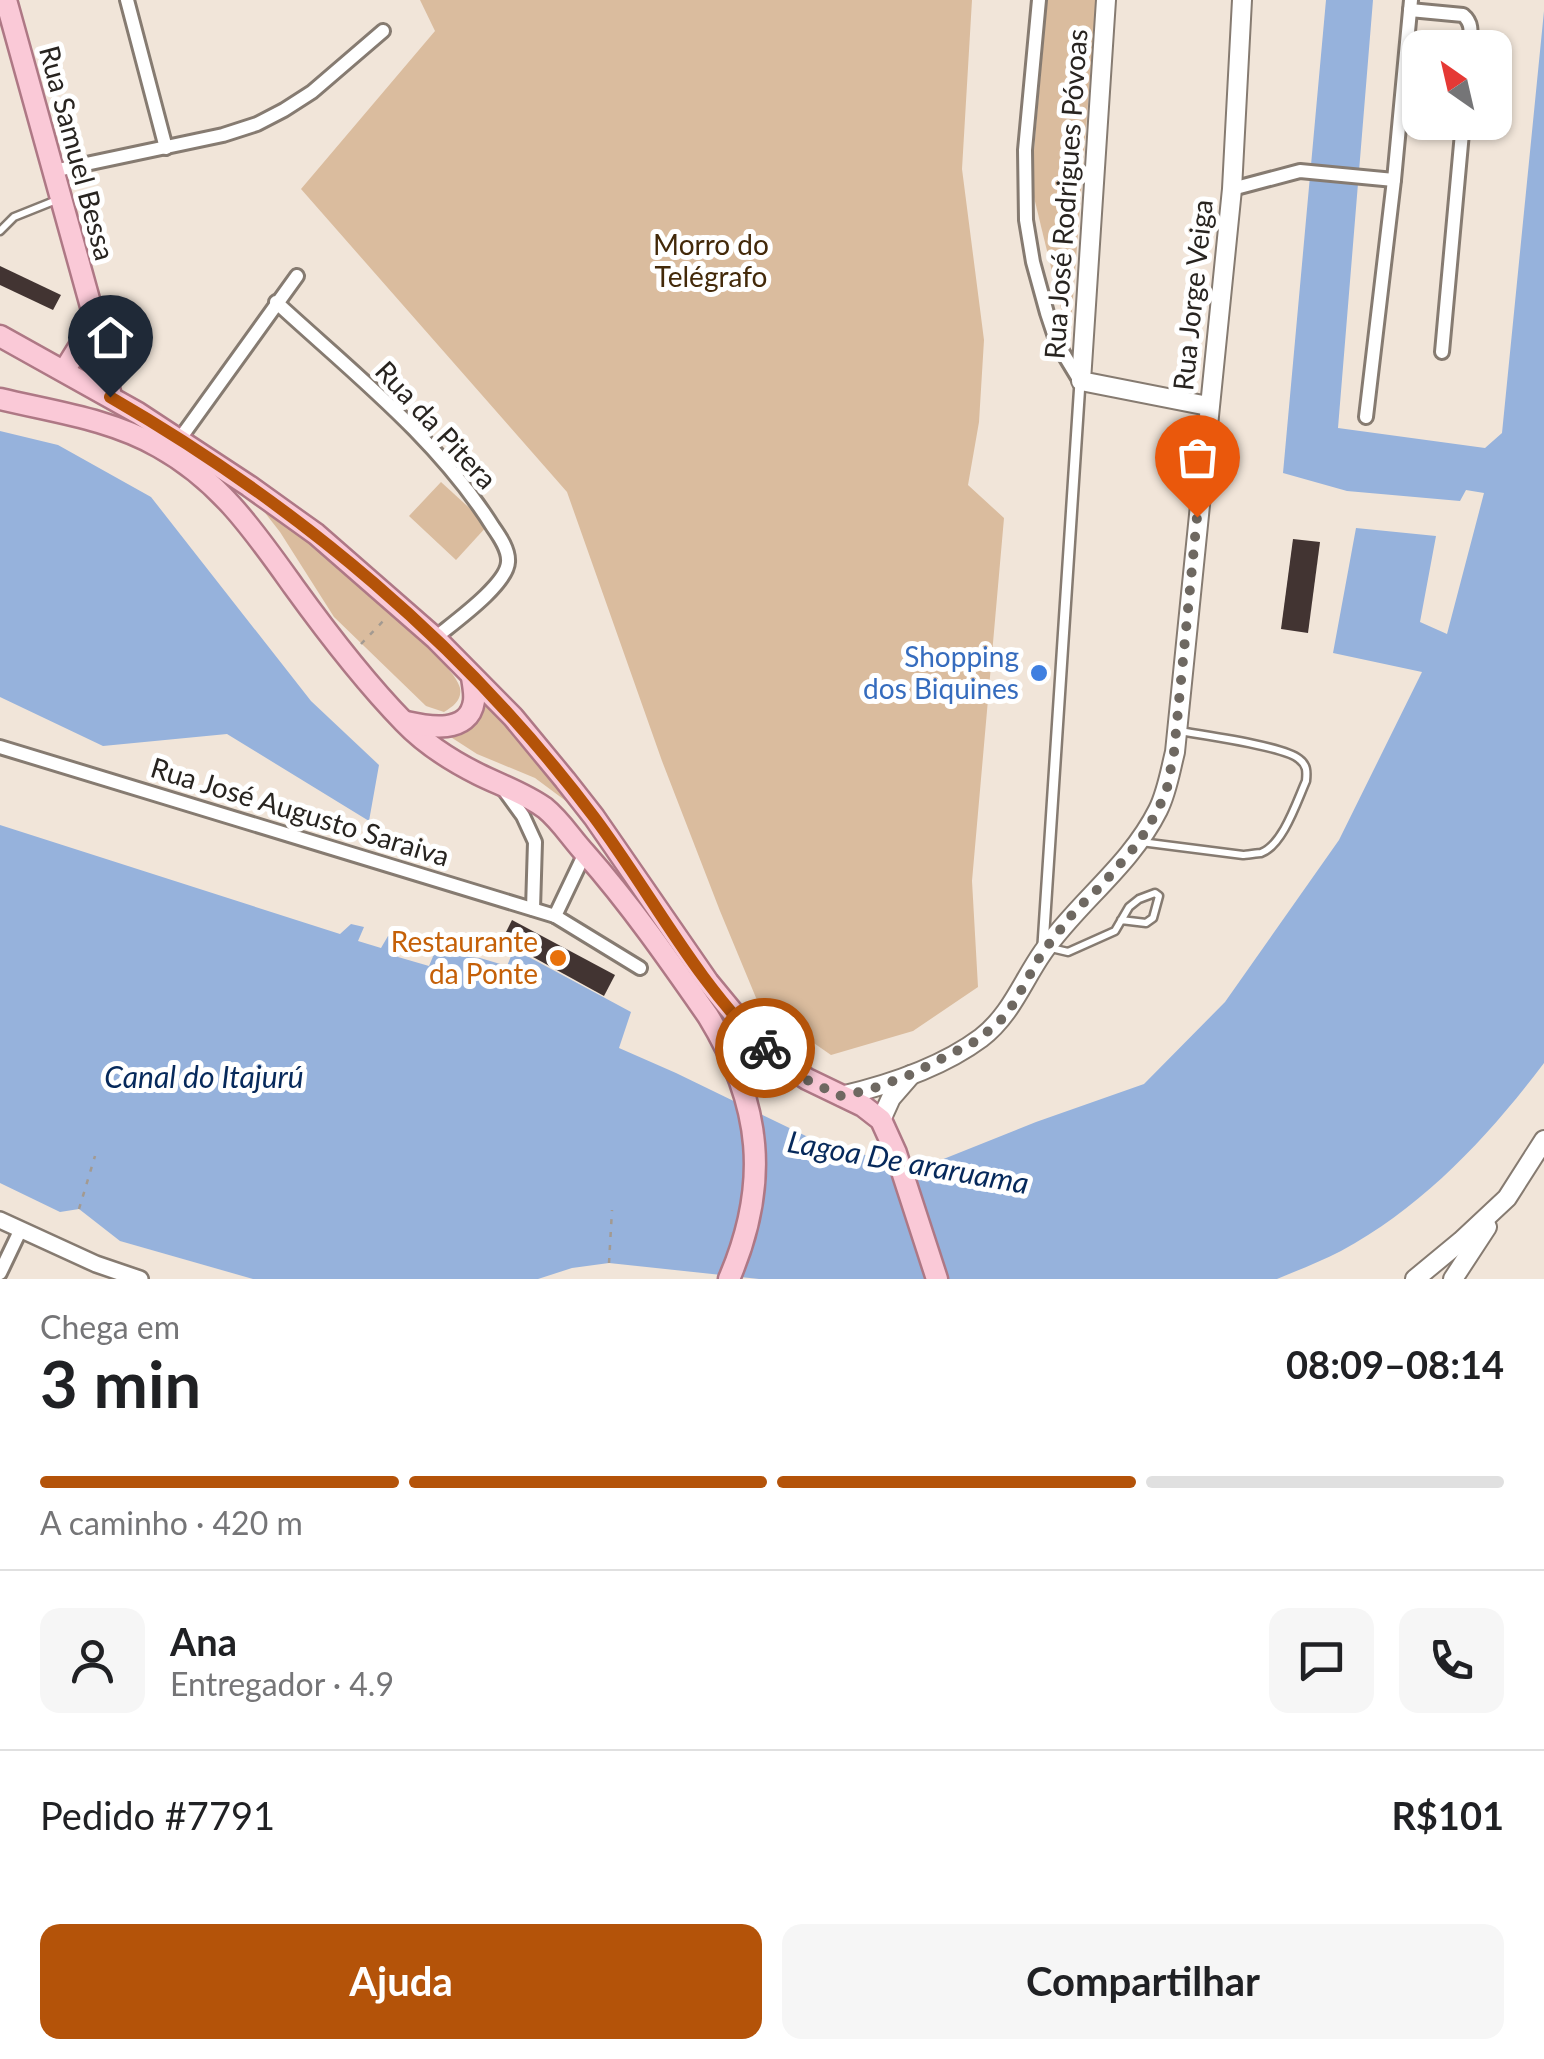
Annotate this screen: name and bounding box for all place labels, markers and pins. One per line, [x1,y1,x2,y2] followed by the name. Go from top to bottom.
[68,295,153,398] pin
[1155,415,1240,518] pin
[863,639,1019,705] place label: Shopping dos Biquines
[1028,662,1050,684] marker: Shopping dos Biquines
[391,924,538,990] place label: Restaurante da Ponte
[547,947,569,969] marker: Restaurante da Ponte

